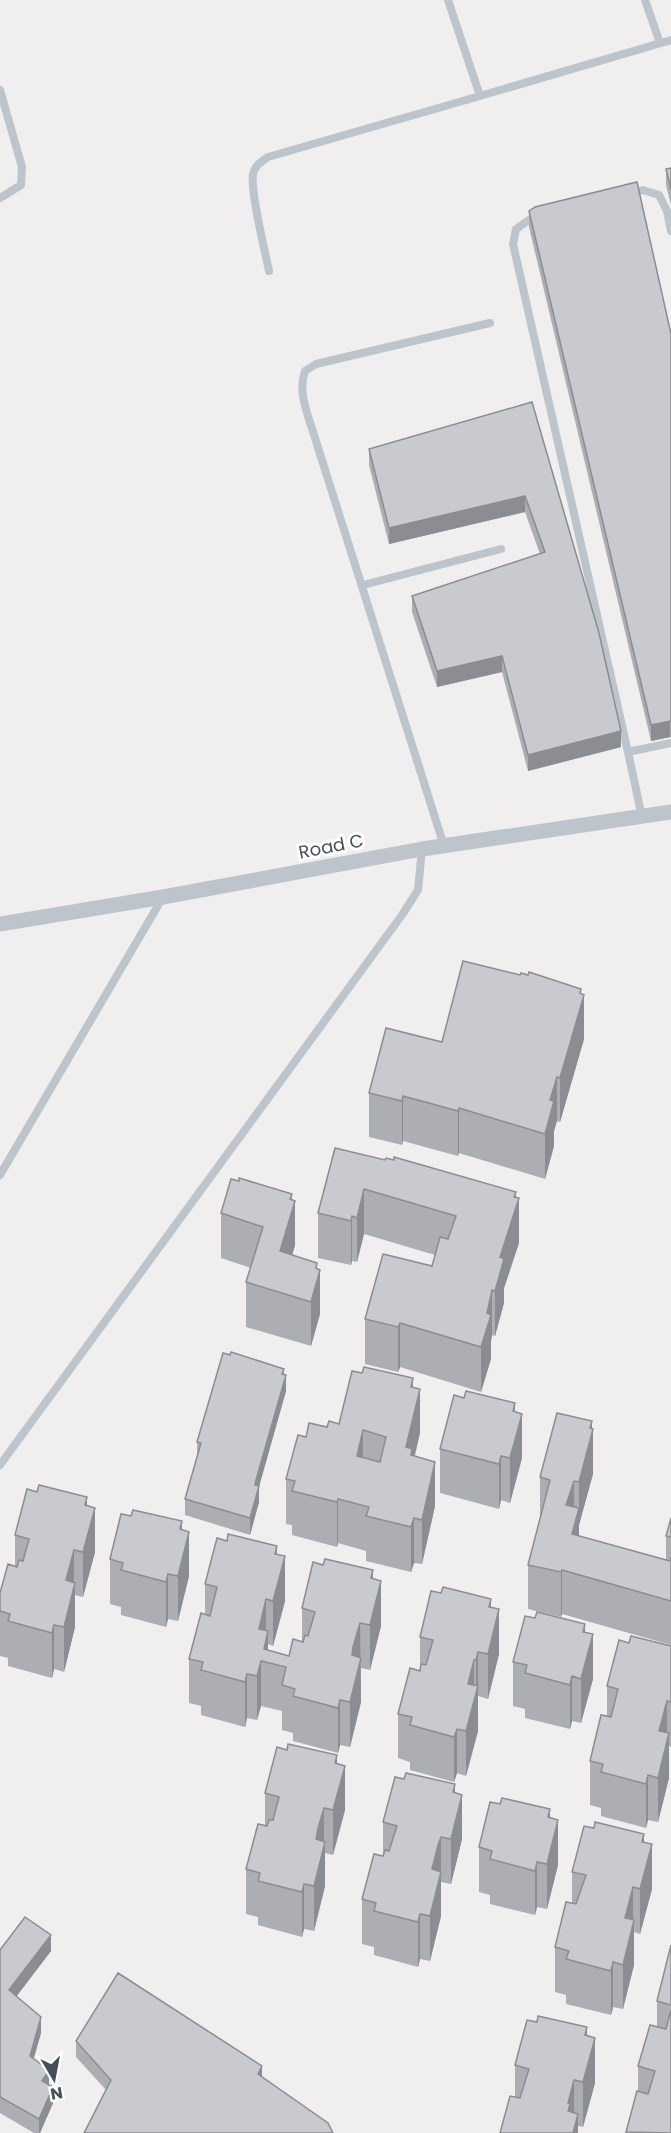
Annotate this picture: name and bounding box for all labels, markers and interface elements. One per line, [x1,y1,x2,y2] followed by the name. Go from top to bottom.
[296,827,366,865] street label: Road C
[24,2049,84,2109] north arrow
[49,2081,64,2106] text: N

